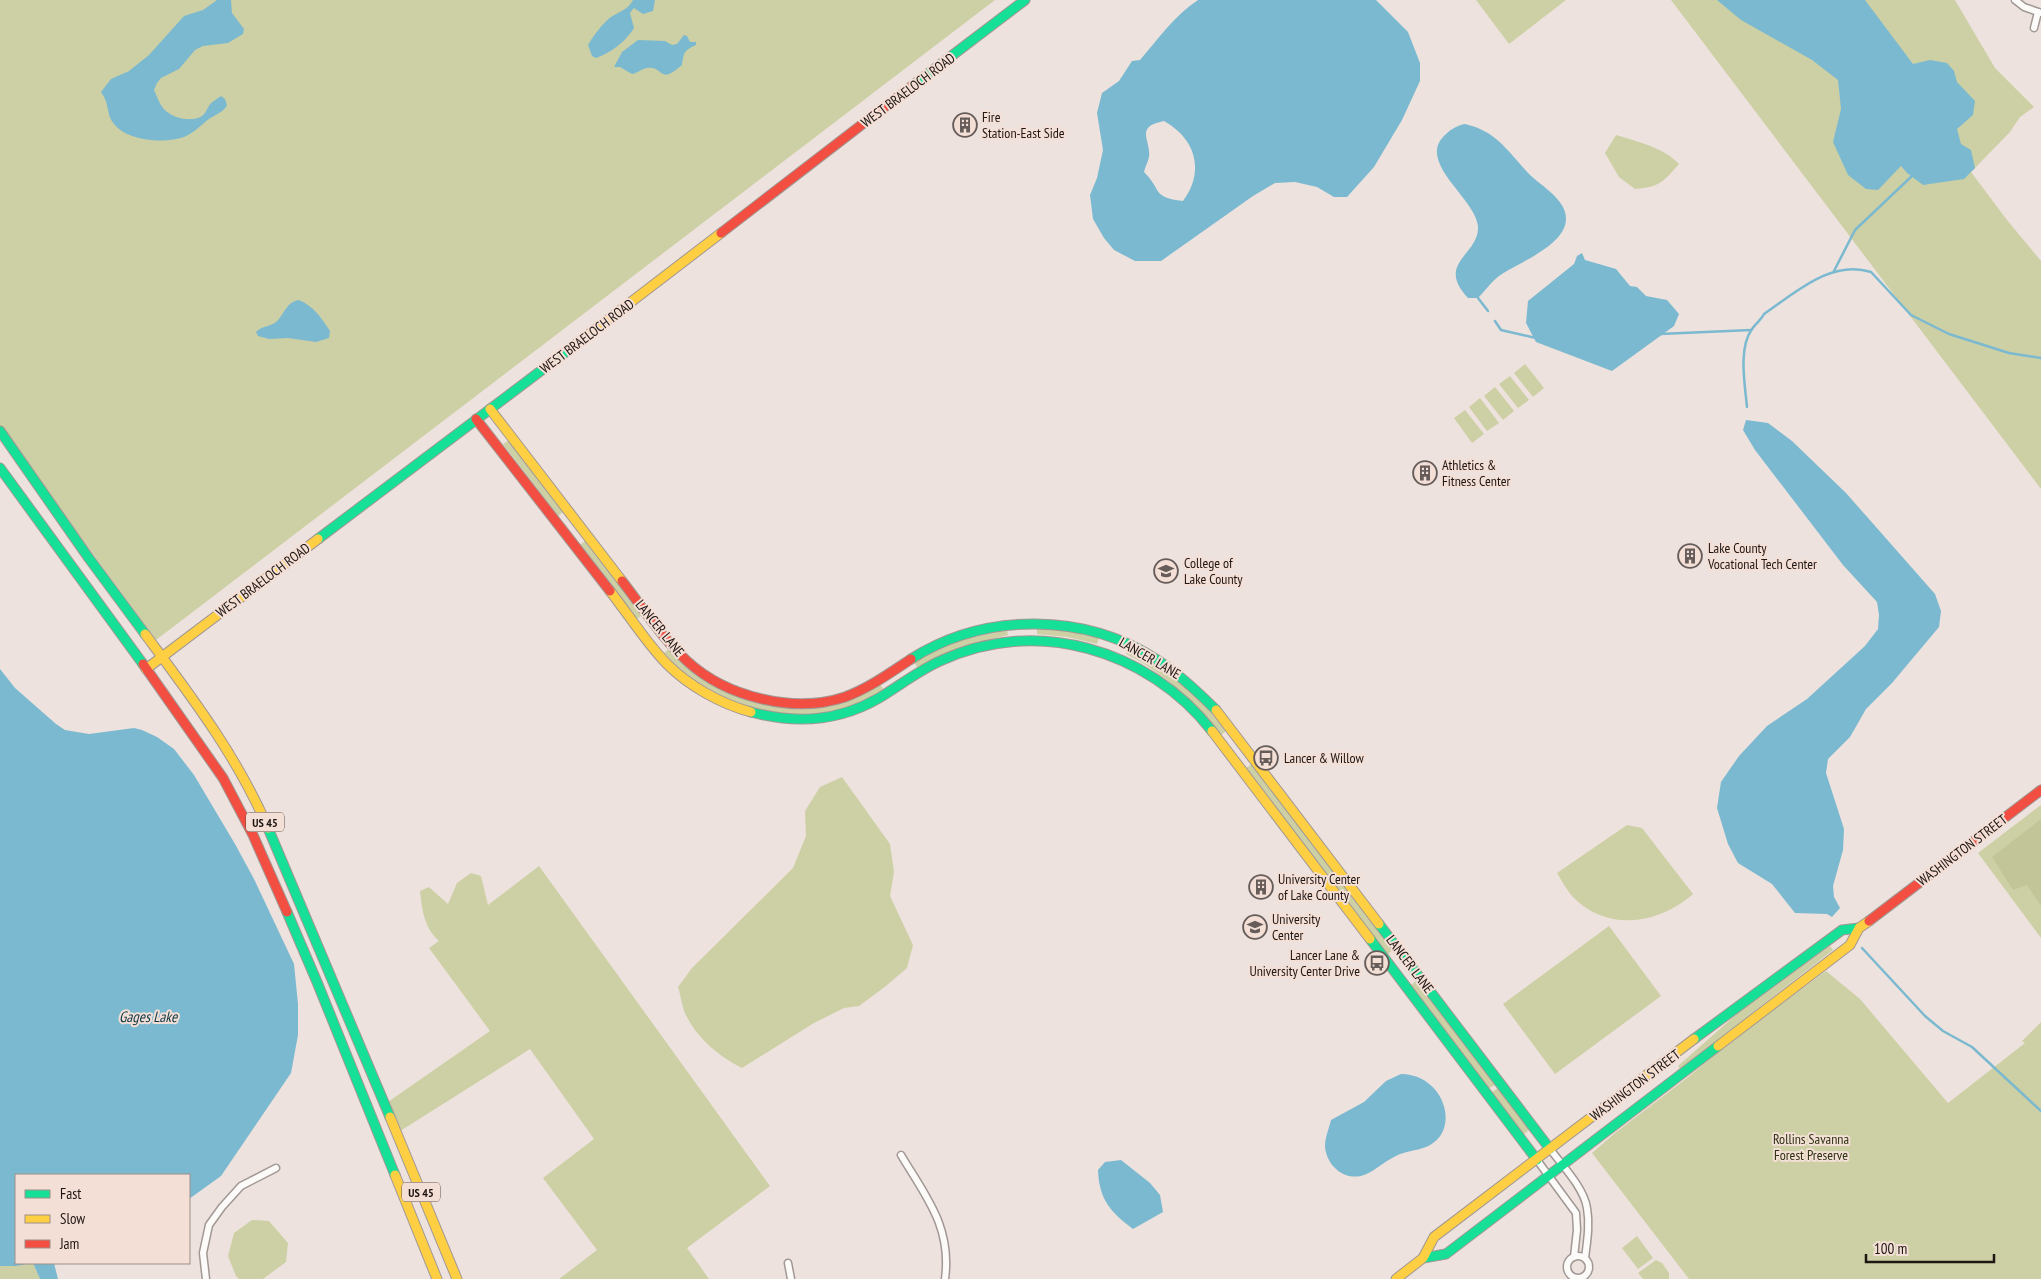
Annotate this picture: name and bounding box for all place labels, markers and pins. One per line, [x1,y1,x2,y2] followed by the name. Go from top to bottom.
[982,108,1065,142] place label: Fire Station-East Side
[952,112,978,138] building icon: Fire Station-East Side
[1442,456,1510,490] place label: Athletics & Fitness Center
[1412,460,1438,486] building icon: Athletics & Fitness Center
[1707,539,1817,573] place label: Lake County Vocational Tech Center
[1677,543,1703,569] building icon: Lake County Vocational Tech Center
[1184,554,1243,588] place label: College of Lake County
[1153,558,1179,584] school or university icon: College of Lake County
[1253,745,1279,771] bus stop icon: Lancer & Willow
[1284,749,1365,767] place label: Lancer & Willow
[1278,870,1360,904] place label: University Center of Lake County
[1248,874,1274,900] building icon: University Center of Lake County
[1272,910,1321,944] place label: University Center
[1242,914,1268,940] school or university icon: University Center
[1249,946,1360,980] place label: Lancer Lane & University Center Drive
[1364,950,1390,976] bus stop icon: Lancer Lane & University Center Drive

